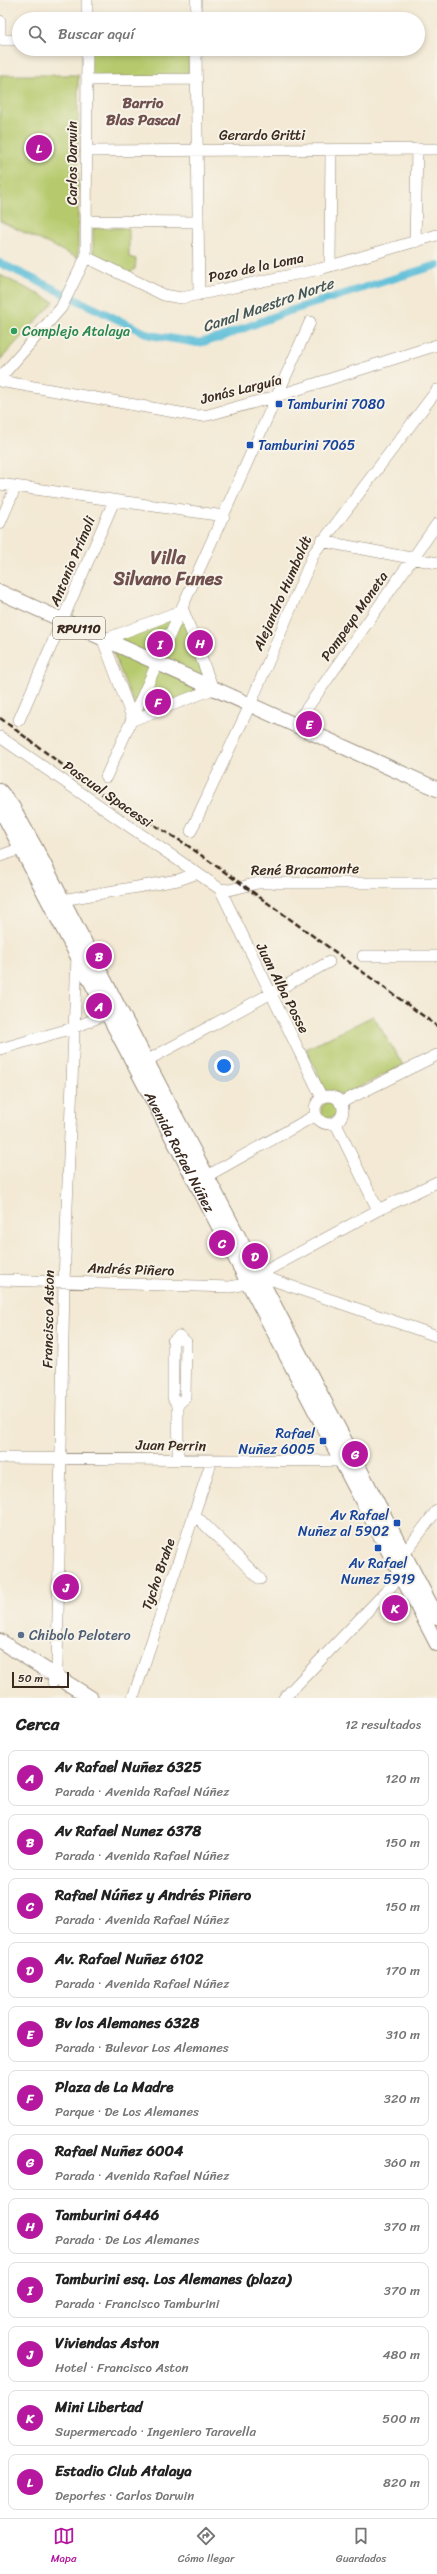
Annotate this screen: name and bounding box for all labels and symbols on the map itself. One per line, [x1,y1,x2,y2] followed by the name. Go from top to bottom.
[106,90,181,133] district label: Barrio Blas Pascal
[60,120,85,205] street label: Carlos Darwin
[219,123,306,148] street label: Gerardo Gritti
[26,133,52,163] pin: L
[206,245,306,290] street label: Pozo de la Loma
[199,270,338,340] water label: Canal Maestro Norte
[22,319,130,344] place label: Complejo Atalaya
[9,326,19,336] marker: Complejo Atalaya
[197,367,284,412] street label: Jonás Larguía
[287,392,385,417] place label: Tamburini 7080
[274,399,284,409] marker: Tamburini 7080
[258,433,356,458] place label: Tamburini 7065
[245,440,255,450] marker: Tamburini 7065
[42,511,103,611] street label: Antonio Prímoli
[245,532,319,656] street label: Alejandro Humboldt
[113,542,223,595] district label: Villa Silvano Funes
[314,566,395,667] street label: Pompeyo Moneta
[53,617,105,639] road number: RPU110
[187,628,213,658] pin: H
[147,629,173,659] pin: I
[145,687,171,717] pin: F
[296,709,322,739] pin: E
[58,754,159,835] street label: Pascual Spacessi
[251,856,359,883] street label: René Bracamonte
[248,937,316,1038] street label: Juan Alba Posse
[86,941,112,971] pin: B
[86,991,112,1021] pin: A
[214,1056,234,1076] your location
[137,1086,222,1218] street label: Avenida Rafael Núñez
[209,1228,235,1258] pin: C
[242,1241,268,1271] pin: D
[86,1255,175,1284] street label: Andrés Piñero
[35,1269,62,1368] street label: Francisco Aston
[239,1421,316,1462] place label: Rafael Nuñez 6005
[135,1432,207,1459] street label: Juan Perrin
[318,1436,328,1446] marker: Rafael Nuñez 6005
[342,1439,368,1469] pin: G
[298,1503,390,1544] place label: Av Rafael Nuñez al 5902
[392,1518,402,1528] marker: Av Rafael Nuñez al 5902
[134,1535,183,1614] street label: Tycho Brahe
[373,1543,383,1553] marker: Av Rafael Nunez 5919
[341,1551,415,1592] place label: Av Rafael Nunez 5919
[53,1572,79,1602] pin: J
[382,1593,408,1623] pin: K
[29,1623,131,1648] place label: Chibolo Pelotero
[16,1630,26,1640] marker: Chibolo Pelotero
[12,1670,69,1689] scale bar

